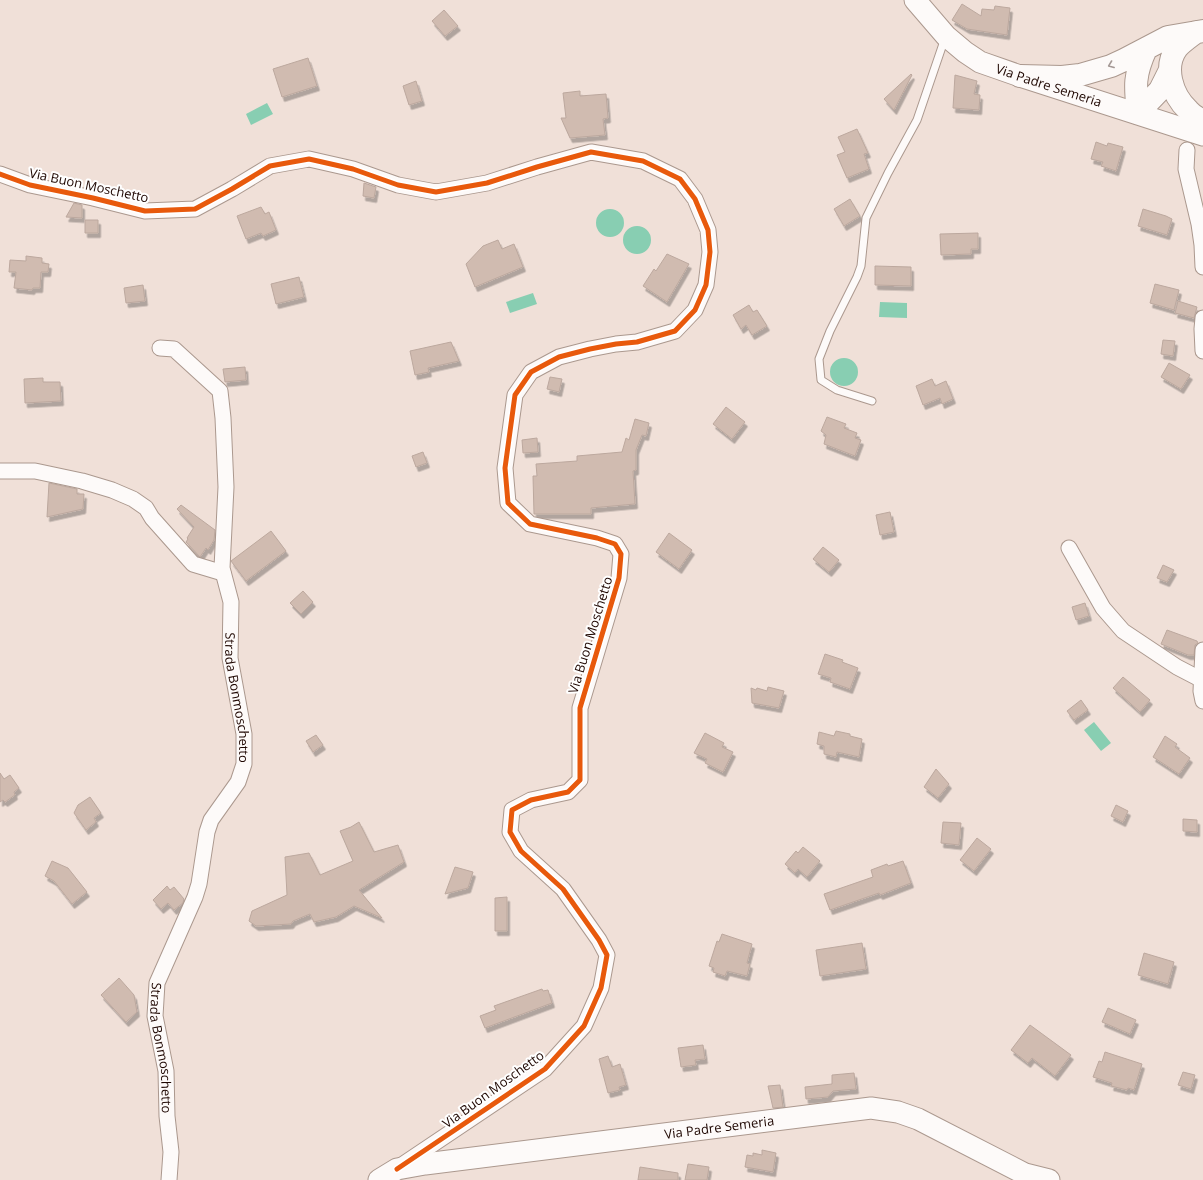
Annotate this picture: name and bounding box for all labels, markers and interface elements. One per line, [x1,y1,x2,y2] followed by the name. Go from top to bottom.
[993,59,1104,111] street label: Via Padre Semeria
[1107,61,1114,69] one-way arrow
[28,164,150,206] street label: Via Buon Moschetto
[564,574,616,696] street label: Via Buon Moschetto
[221,632,253,763] street label: Strada Bonmoschetto
[146,982,176,1114] street label: Strada Bonmoschetto
[439,1046,548,1132] street label: Via Buon Moschetto
[663,1111,775,1143] street label: Via Padre Semeria

